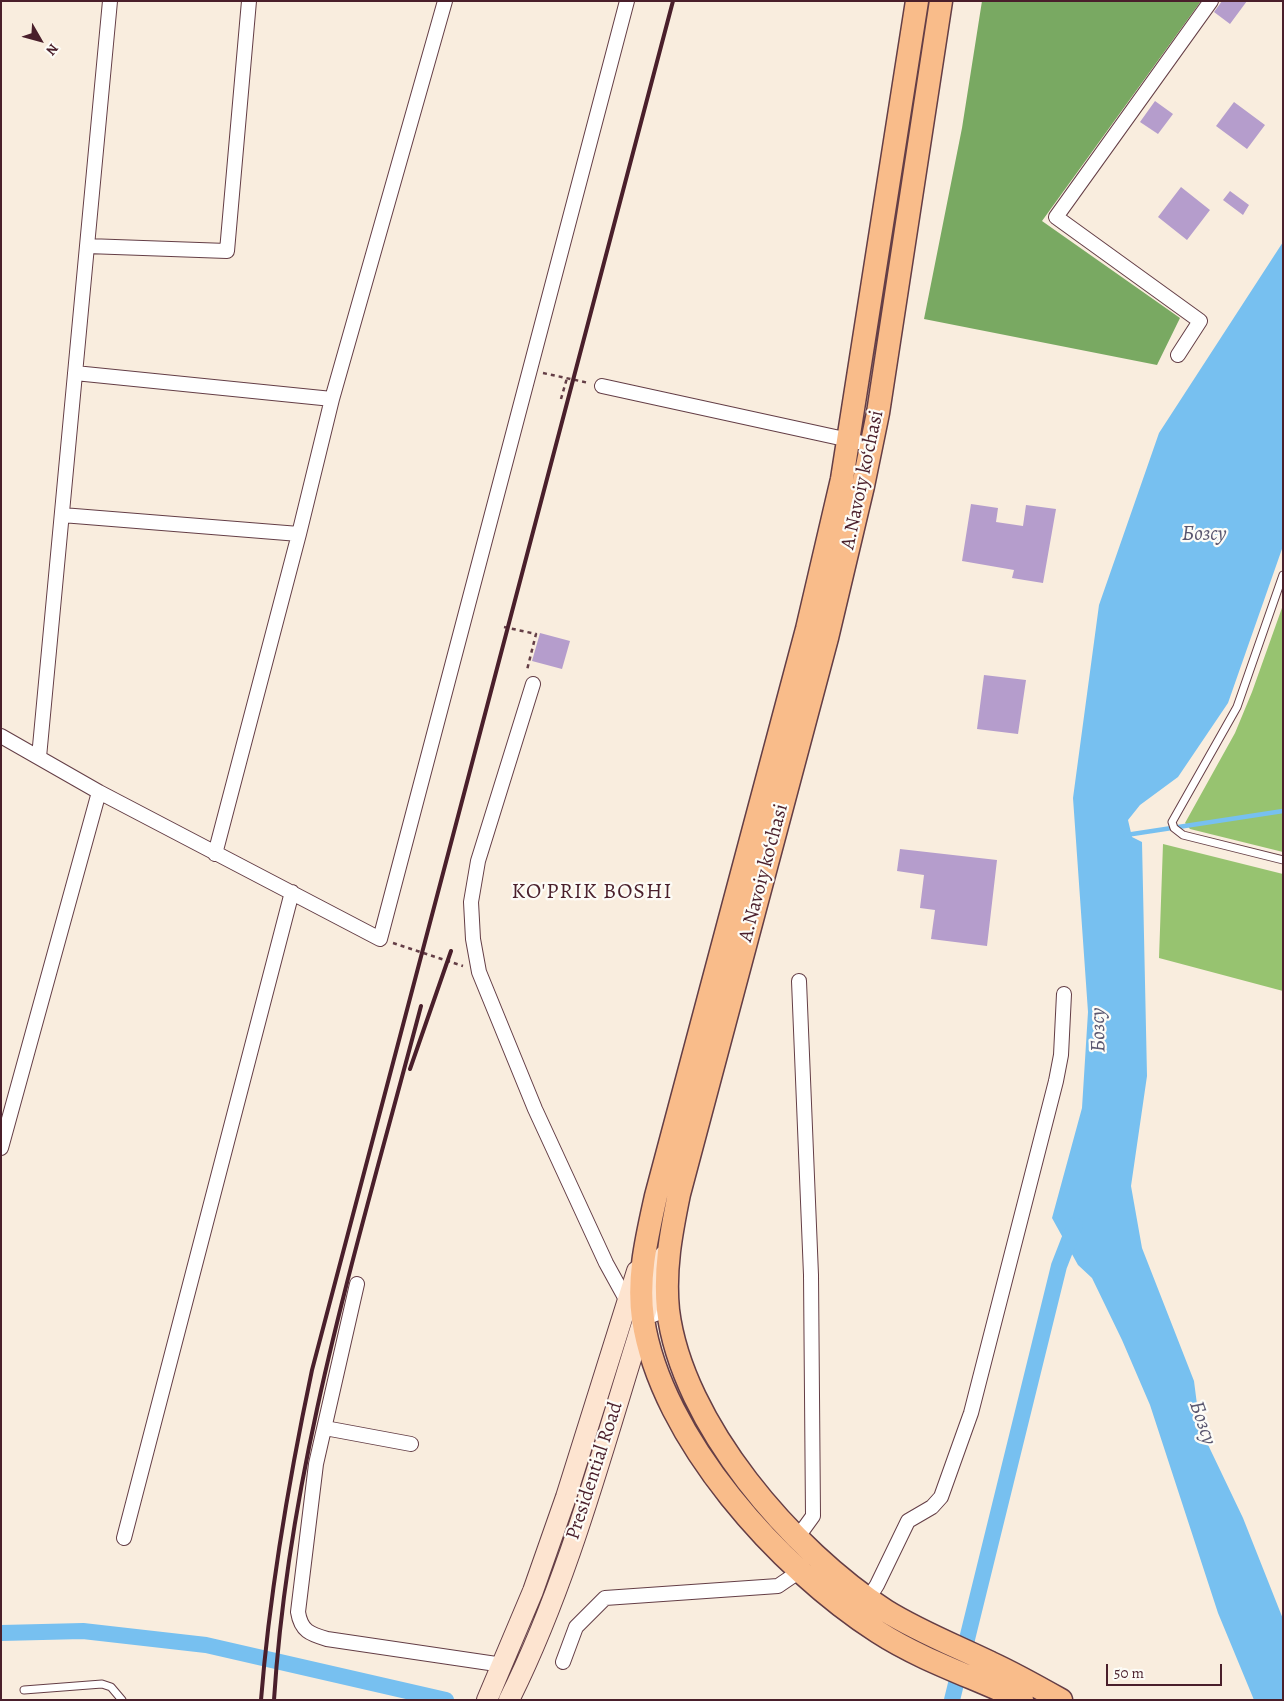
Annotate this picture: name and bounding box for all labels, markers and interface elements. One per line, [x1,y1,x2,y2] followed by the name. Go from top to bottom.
[15,15,65,65] north arrow
[42,40,63,59] text: N
[837,408,889,552] street label: A.Navoiy ko‘chasi
[1182,522,1226,548] water label: Бозсу
[734,801,794,945] street label: A.Navoiy ko‘chasi
[510,880,674,906] district label: KO'PRIK BOSHI
[1086,1007,1112,1053] water label: Бозсу
[1183,1398,1221,1448] water label: Бозсу
[561,1399,629,1543] street label: Presidential Road
[1109,1654,1225,1686] scale bar
[1114,1663,1144,1683] text: 50 m

